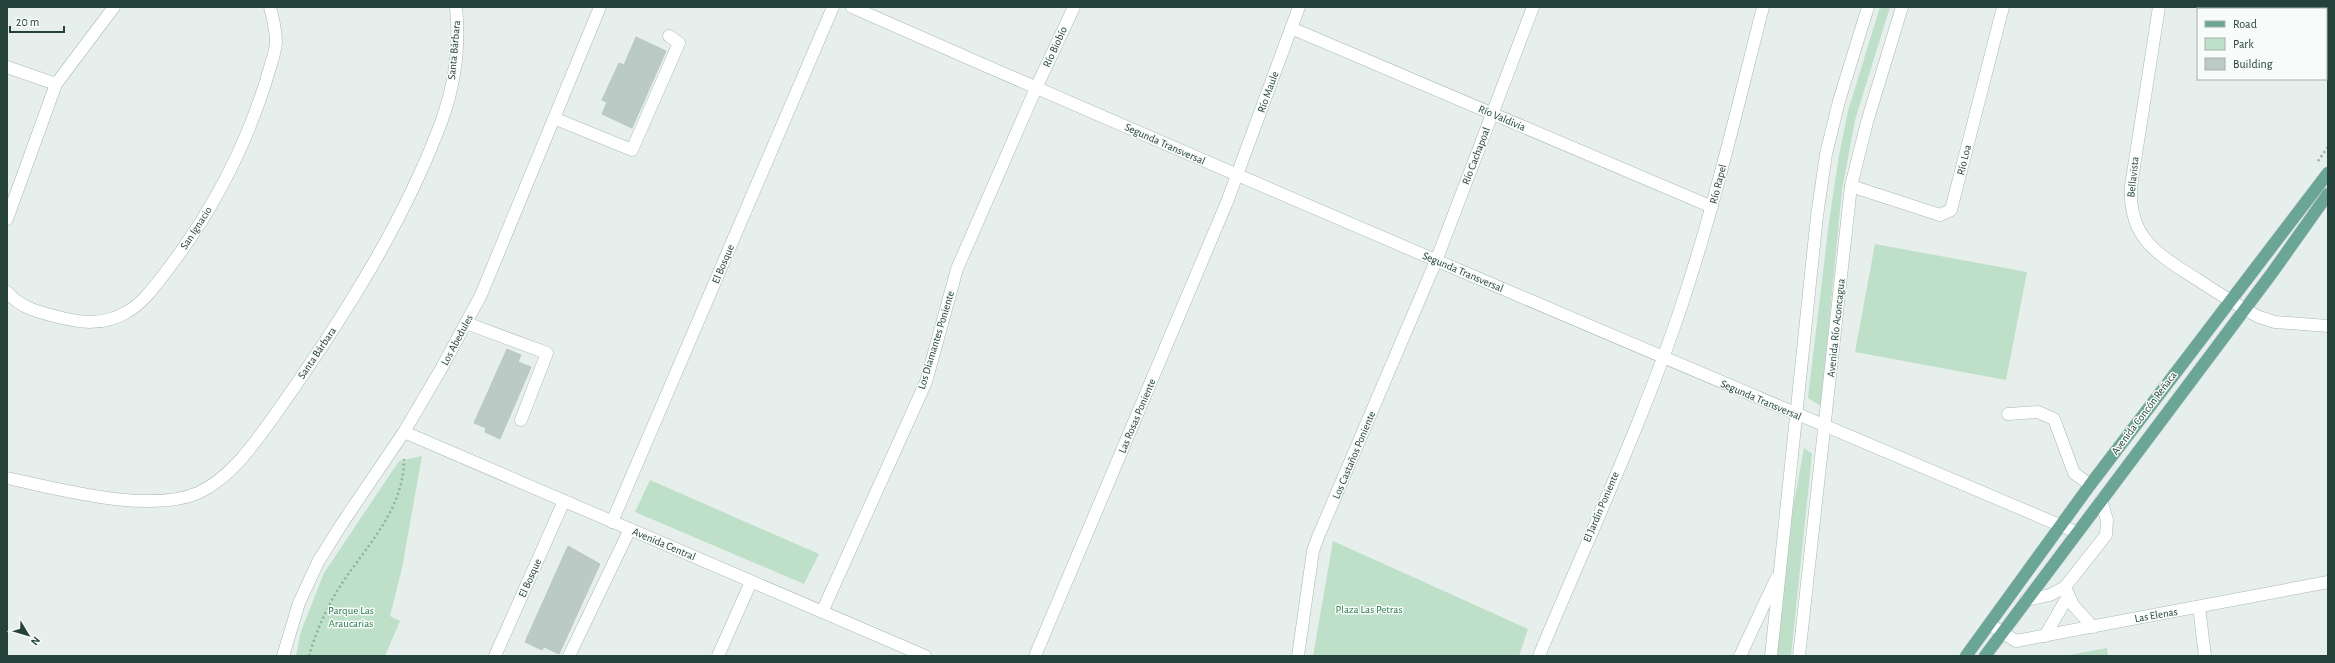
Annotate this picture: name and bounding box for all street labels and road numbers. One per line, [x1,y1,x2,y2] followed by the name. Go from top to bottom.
[446,20,462,80] street label: Santa Bárbara
[1041,25,1069,69] street label: Río Biobío
[1255,70,1281,114] street label: Río Maule
[1477,103,1527,133] street label: Río Valdivia
[1123,121,1207,167] street label: Segunda Transversal
[1460,126,1492,186] street label: Río Cachapoal
[1955,144,1973,176] street label: Río Loa
[2125,156,2141,198] street label: Bellavista
[1708,163,1728,205] street label: Río Rapel
[178,205,214,251] street label: San Ignacio
[710,243,736,285] street label: El Bosque
[1421,250,1505,294] street label: Segunda Transversal
[1825,278,1847,378] street label: Avenida Río Aconcagua
[916,289,956,391] street label: Los Diamantes Poniente
[439,313,475,367] street label: Los Abedules
[296,325,338,381] street label: Santa Bárbara
[2109,369,2179,457] street label: Avenida Concón Reñaca
[1116,377,1158,455] street label: Las Rosas Poniente
[1719,378,1803,422] street label: Segunda Transversal
[1331,410,1377,500] street label: Los Castaños Poniente
[1581,470,1621,544] street label: El Jardín Poniente
[631,526,697,562] street label: Avenida Central
[517,557,543,599] street label: El Bosque
[2134,606,2178,624] street label: Las Elenas

